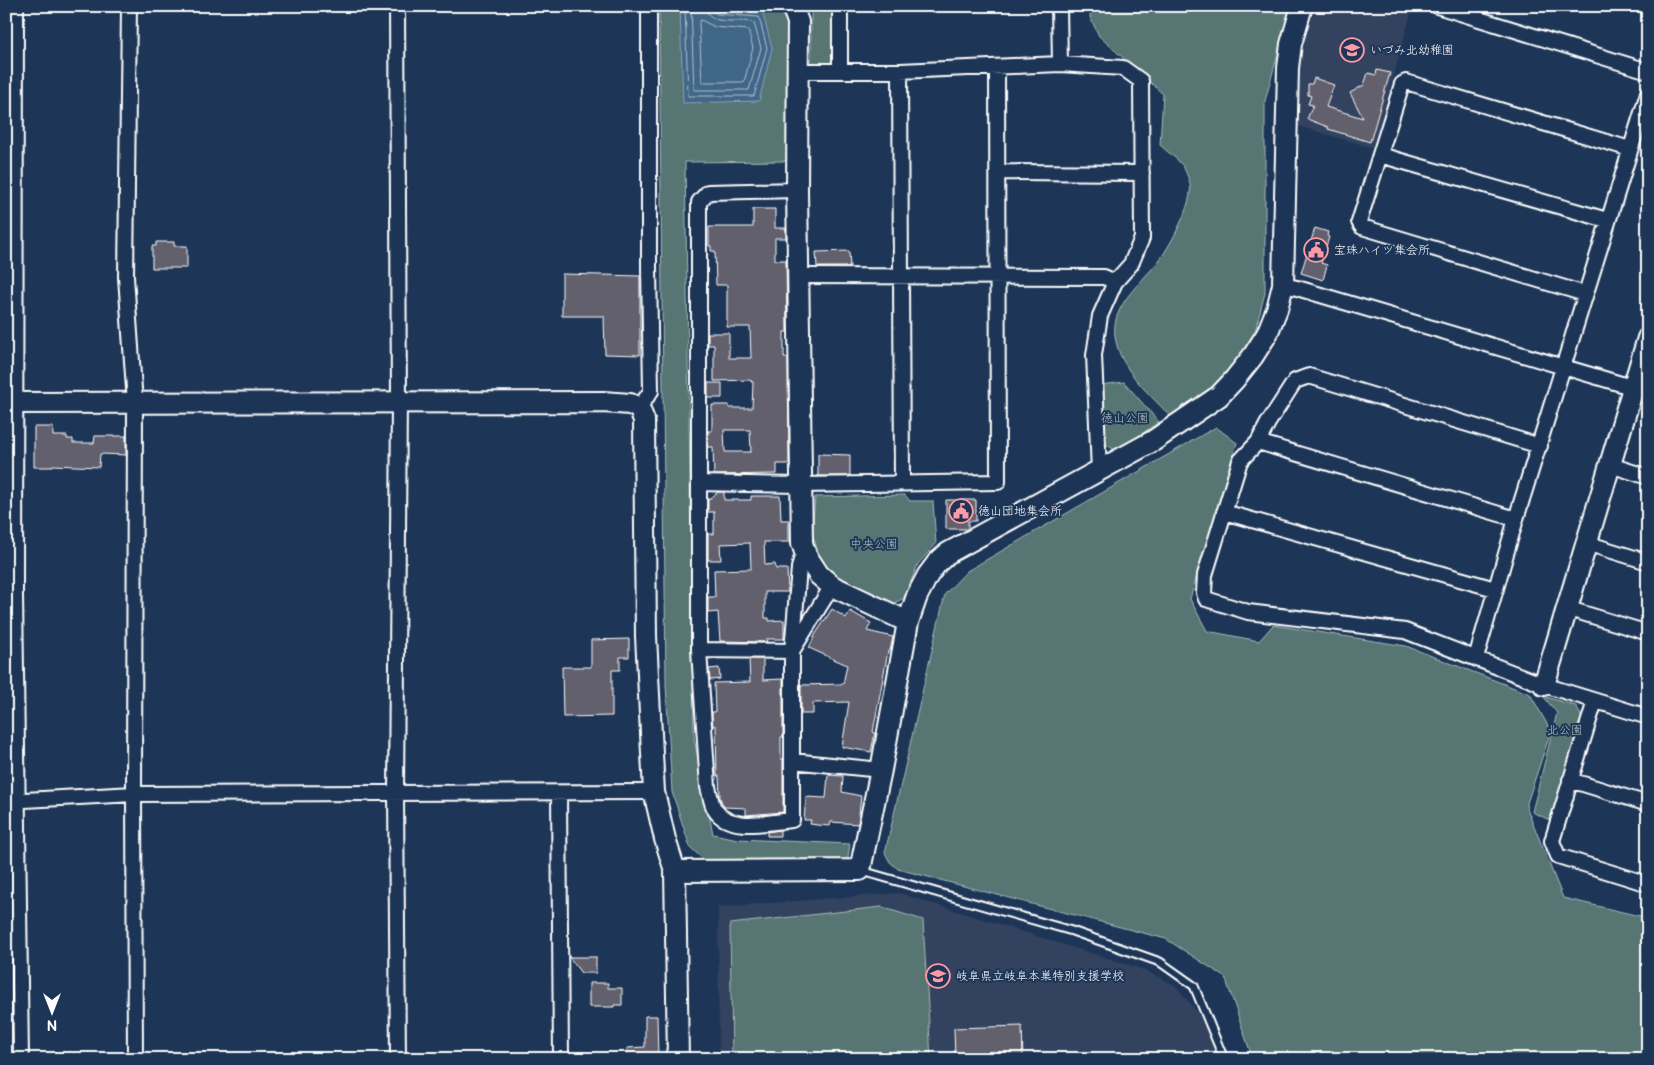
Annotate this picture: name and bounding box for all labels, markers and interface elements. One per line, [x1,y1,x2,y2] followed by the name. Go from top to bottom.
[1339,37,1365,63] school or university icon: いづみ北幼稚園
[1370,43,1454,58] place label: いづみ北幼稚園
[1303,237,1329,263] public building icon: 宝珠ハイツ集会所
[1334,243,1430,258] place label: 宝珠ハイツ集会所
[1101,411,1149,426] park label: 徳山公園
[948,498,974,524] public building icon: 徳山団地集会所
[978,504,1062,519] place label: 徳山団地集会所
[850,537,898,552] park label: 中央公園
[1547,723,1583,738] park label: 北公園
[925,963,951,989] school or university icon: 岐阜県立岐阜本巣特別支援学校
[956,969,1124,984] place label: 岐阜県立岐阜本巣特別支援学校
[28,988,78,1038] north arrow
[47,1016,57,1033] text: N

